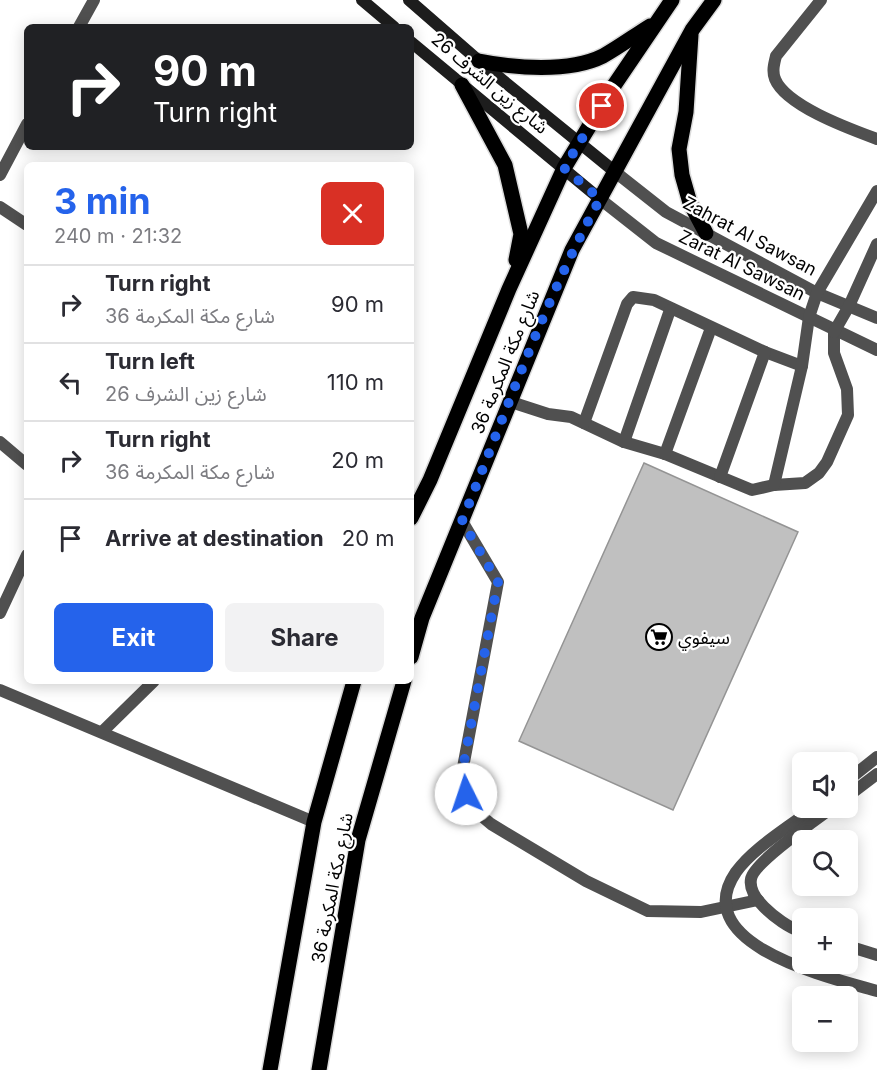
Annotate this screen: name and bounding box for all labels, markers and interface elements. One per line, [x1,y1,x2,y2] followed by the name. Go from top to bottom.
[425,28,552,141] street label: شارع زين الشرف 26
[153,45,257,96] text: 90 m
[54,48,132,126] icon: right
[576,80,627,131] pin
[585,89,618,122] icon: arrive
[153,96,277,129] text: Turn right
[54,179,151,223] text: 3 min
[321,182,384,245] button: close
[680,192,820,280] street label: Zahrat Al Sawsan
[54,224,182,248] text: 240 m · 21:32
[675,225,809,305] street label: Zarat Al Sawsan
[105,270,211,296] text: Turn right
[467,287,547,438] street label: شارع مكة المكرمة 36
[54,288,87,321] icon: right
[331,291,384,317] text: 90 m
[105,304,275,328] text: شارع مكة المكرمة 36
[105,348,195,374] text: Turn left
[54,366,87,399] icon: left
[327,369,384,395] text: 110 m
[105,382,267,406] text: شارع زين الشرف 26
[105,426,211,452] text: Turn right
[54,444,87,477] icon: right
[331,447,384,473] text: 20 m
[105,460,275,484] text: شارع مكة المكرمة 36
[54,522,87,555] icon: arrive
[105,525,324,551] text: Arrive at destination
[342,525,395,551] text: 20 m
[54,603,213,672] button: Exit
[225,603,384,672] button: Share
[644,622,674,652] supermarket icon: سيفوي
[678,627,730,651] place label: سيفوي
[792,752,858,1052] map controls
[792,752,858,818] button: sound
[434,762,498,826] position arrow
[307,811,361,966] street label: شارع مكة المكرمة 36
[792,830,858,896] button: search
[792,908,858,974] button: +
[792,986,858,1052] button: −

